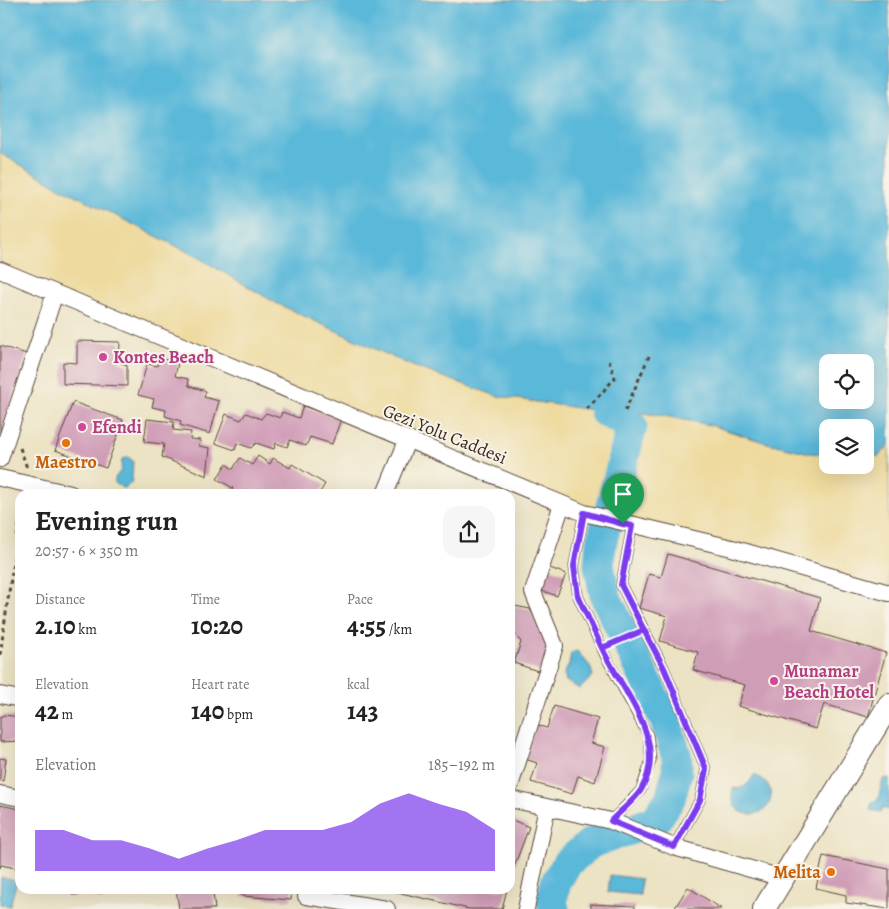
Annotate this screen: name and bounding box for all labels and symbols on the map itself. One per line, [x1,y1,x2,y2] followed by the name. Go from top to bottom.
[113,345,214,369] place label: Kontes Beach
[97,351,109,363] marker: Kontes Beach
[379,398,511,470] street label: Gezi Yolu Caddesi
[92,415,142,439] place label: Efendi
[76,421,88,433] marker: Efendi
[60,437,72,449] marker: Maestro
[35,450,97,474] place label: Maestro
[602,473,644,524] pin
[784,659,874,704] place label: Munamar Beach Hotel
[768,675,780,687] marker: Munamar Beach Hotel
[773,860,821,884] place label: Melita
[825,866,837,878] marker: Melita

